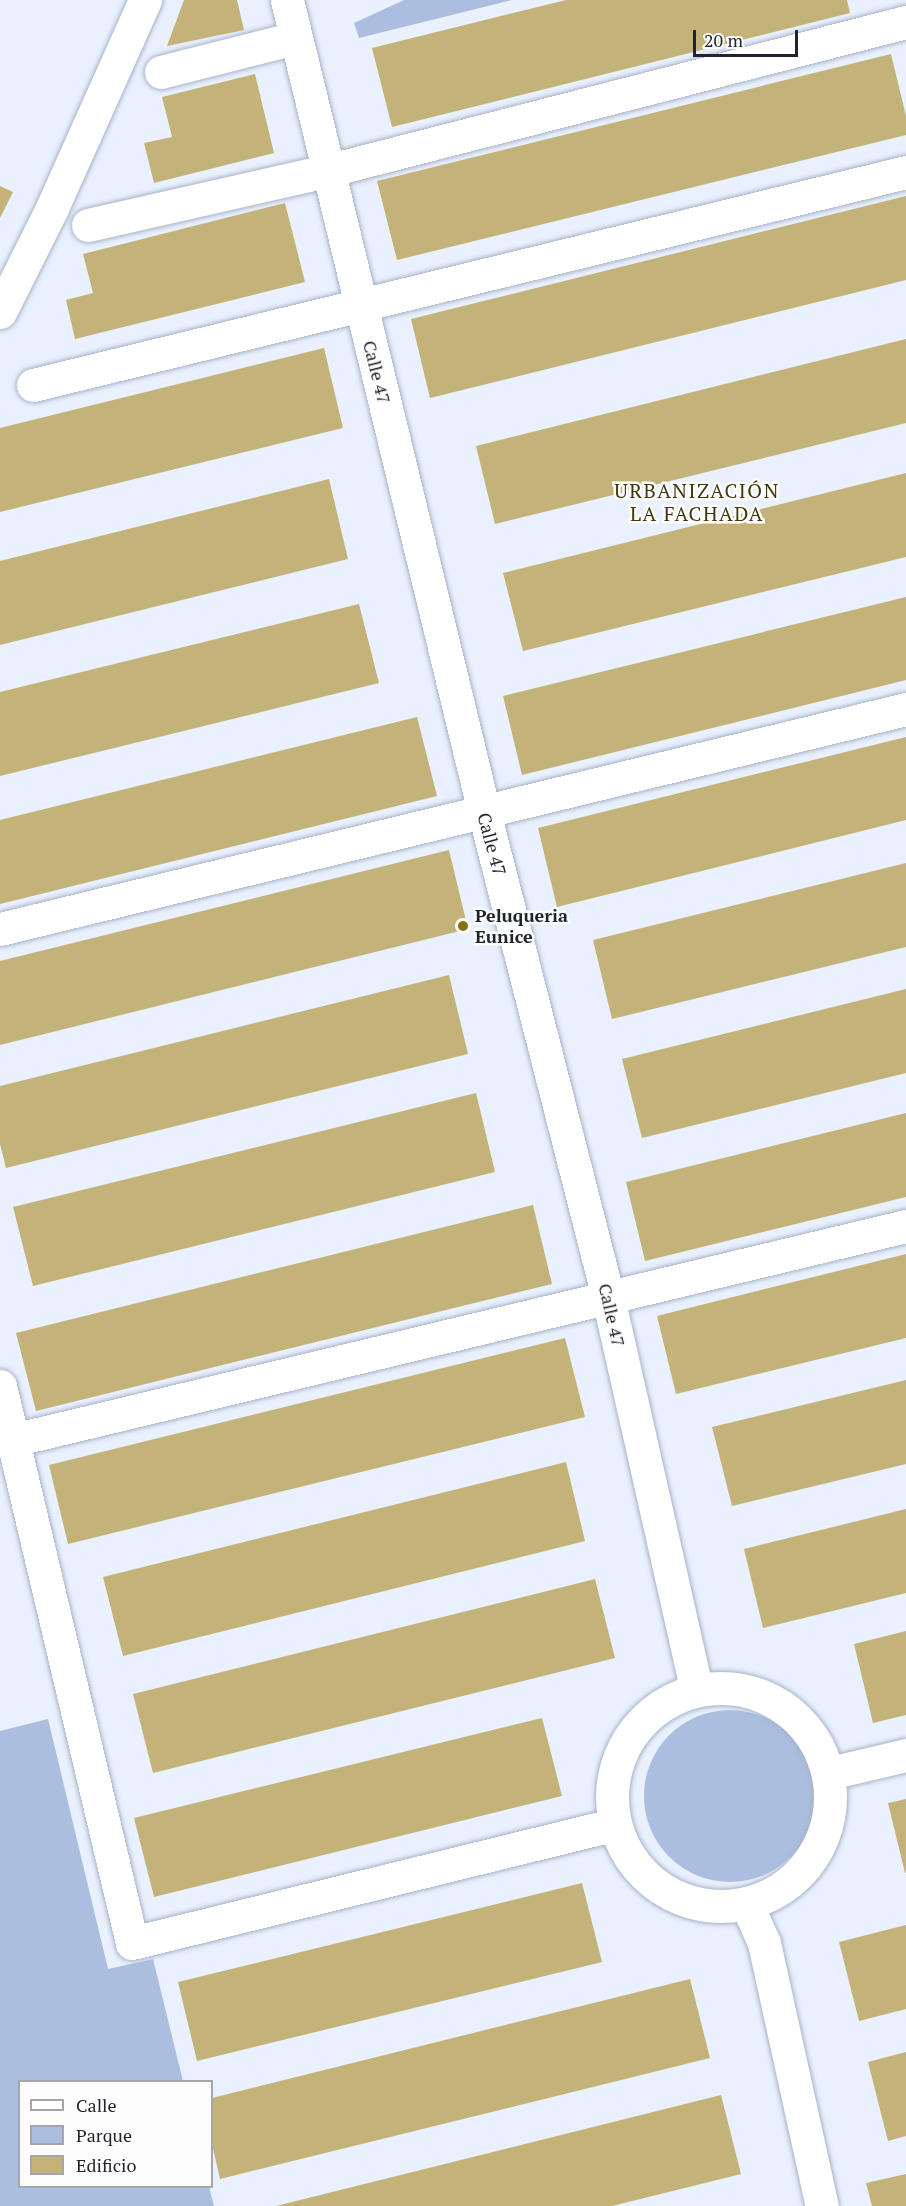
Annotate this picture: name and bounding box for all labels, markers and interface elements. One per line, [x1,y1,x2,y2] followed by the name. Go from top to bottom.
[696,18,801,56] scale bar
[704,28,743,52] text: 20 m
[359,338,395,406] street label: Calle 47
[614,478,780,525] district label: URBANIZACIÓN LA FACHADA
[473,810,511,878] street label: Calle 47
[475,905,568,948] place label: Peluqueria Eunice
[456,919,470,933] marker: Peluqueria Eunice
[594,1281,630,1349] street label: Calle 47
[18,2080,213,2188] legend
[76,2093,117,2117] text: Calle
[76,2123,132,2147] text: Parque
[76,2153,136,2177] text: Edificio

